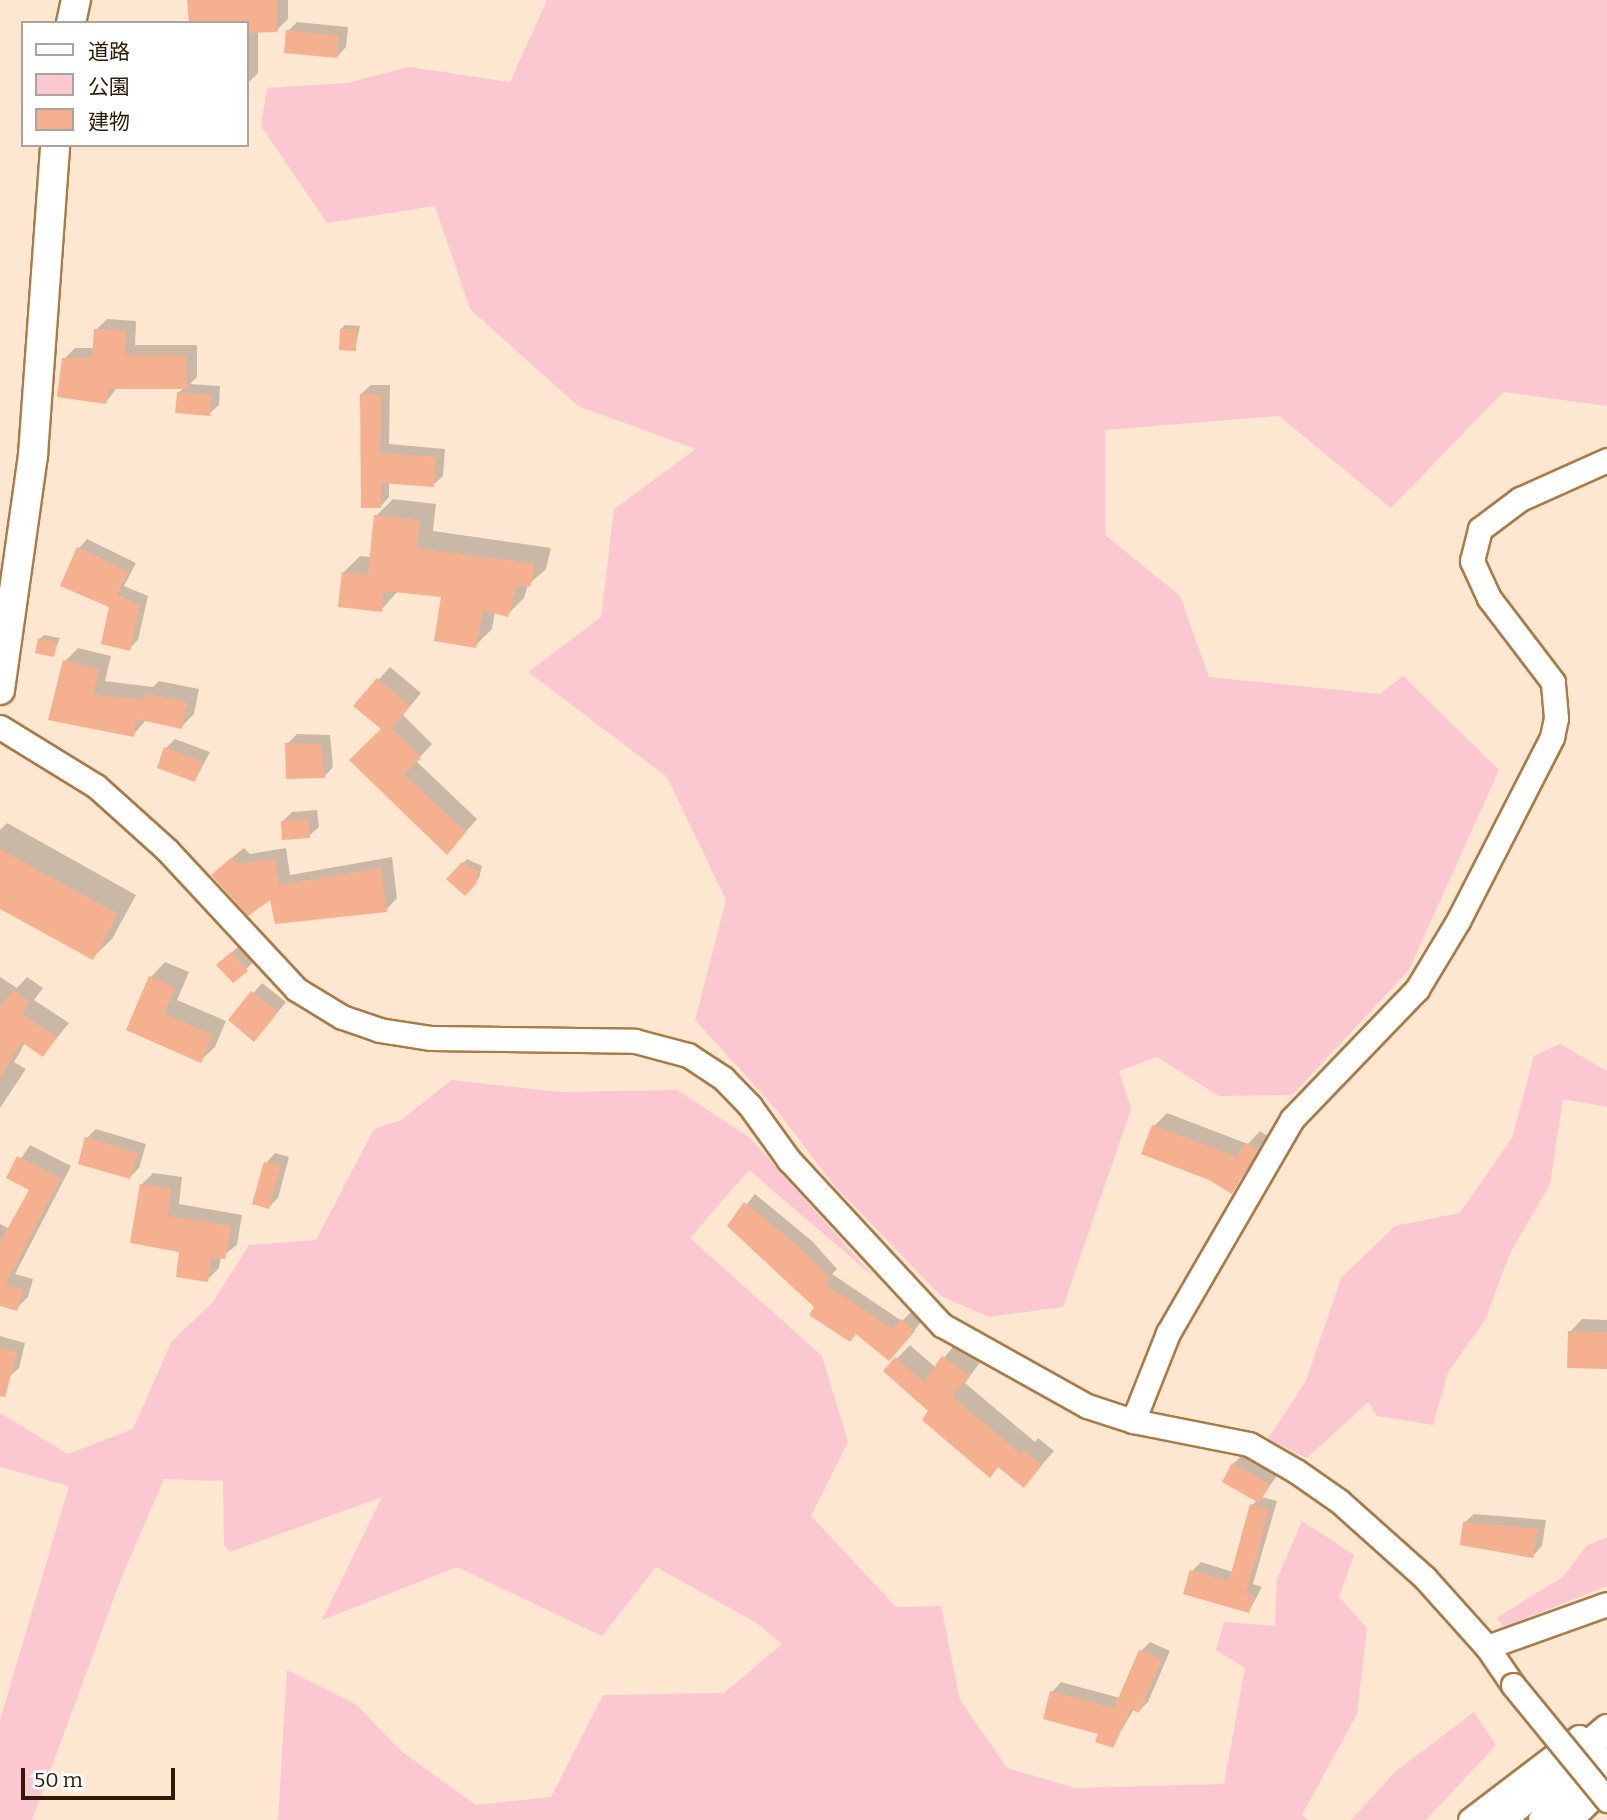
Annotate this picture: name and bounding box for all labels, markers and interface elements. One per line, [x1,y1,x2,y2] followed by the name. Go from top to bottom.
[21,21,248,147] legend
[88,39,130,65] text: 道路
[88,74,130,100] text: 公園
[88,109,130,135] text: 建物
[24,1754,178,1798] scale bar
[34,1767,83,1793] text: 50 m

